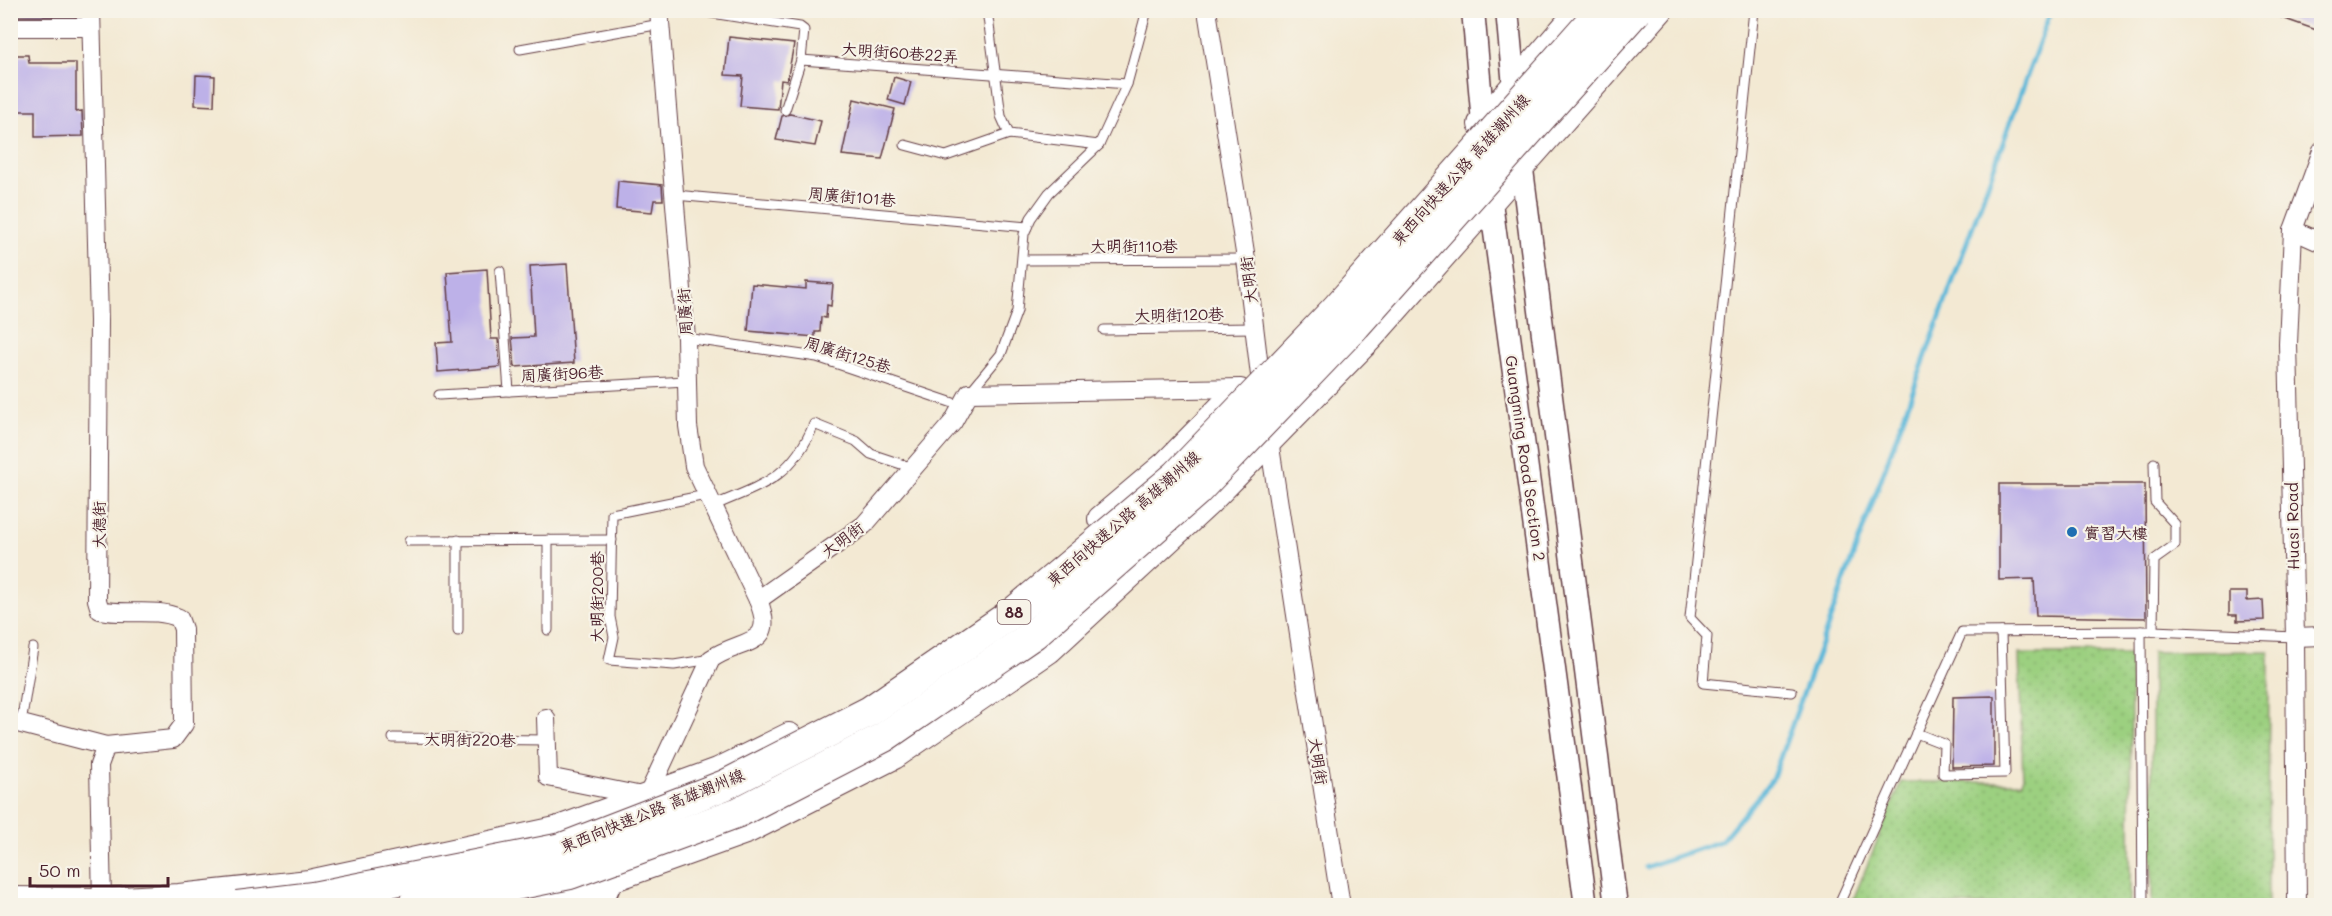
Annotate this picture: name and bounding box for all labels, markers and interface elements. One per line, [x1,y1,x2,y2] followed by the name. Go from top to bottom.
[841,37,959,67] street label: 大明街60巷22弄
[1386,89,1534,249] street label: 東西向快速公路 高雄潮州線
[807,182,897,210] street label: 周廣街101巷
[1090,235,1178,256] street label: 大明街110巷
[1235,255,1261,305] street label: 大明街
[672,287,696,337] street label: 周廣街
[1134,303,1224,325] street label: 大明街120巷
[802,331,894,377] street label: 周廣街125巷
[1501,354,1551,562] street label: Guangming Road Section 2
[520,360,604,386] street label: 周廣街96巷
[1042,445,1204,591] street label: 東西向快速公路 高雄潮州線
[2281,482,2303,570] street label: Huasi Road
[88,501,109,549] street label: 大德街
[817,516,867,562] street label: 大明街
[2084,522,2148,543] place label: 實習大樓
[2065,525,2079,539] marker: 實習大樓
[586,551,607,643] street label: 大明街200巷
[998,600,1030,624] road number: 88
[424,728,516,750] street label: 大明街220巷
[1305,736,1333,786] street label: 大明街
[557,763,747,857] street label: 東西向快速公路 高雄潮州線
[30,850,168,888] scale bar
[39,858,81,882] text: 50 m

